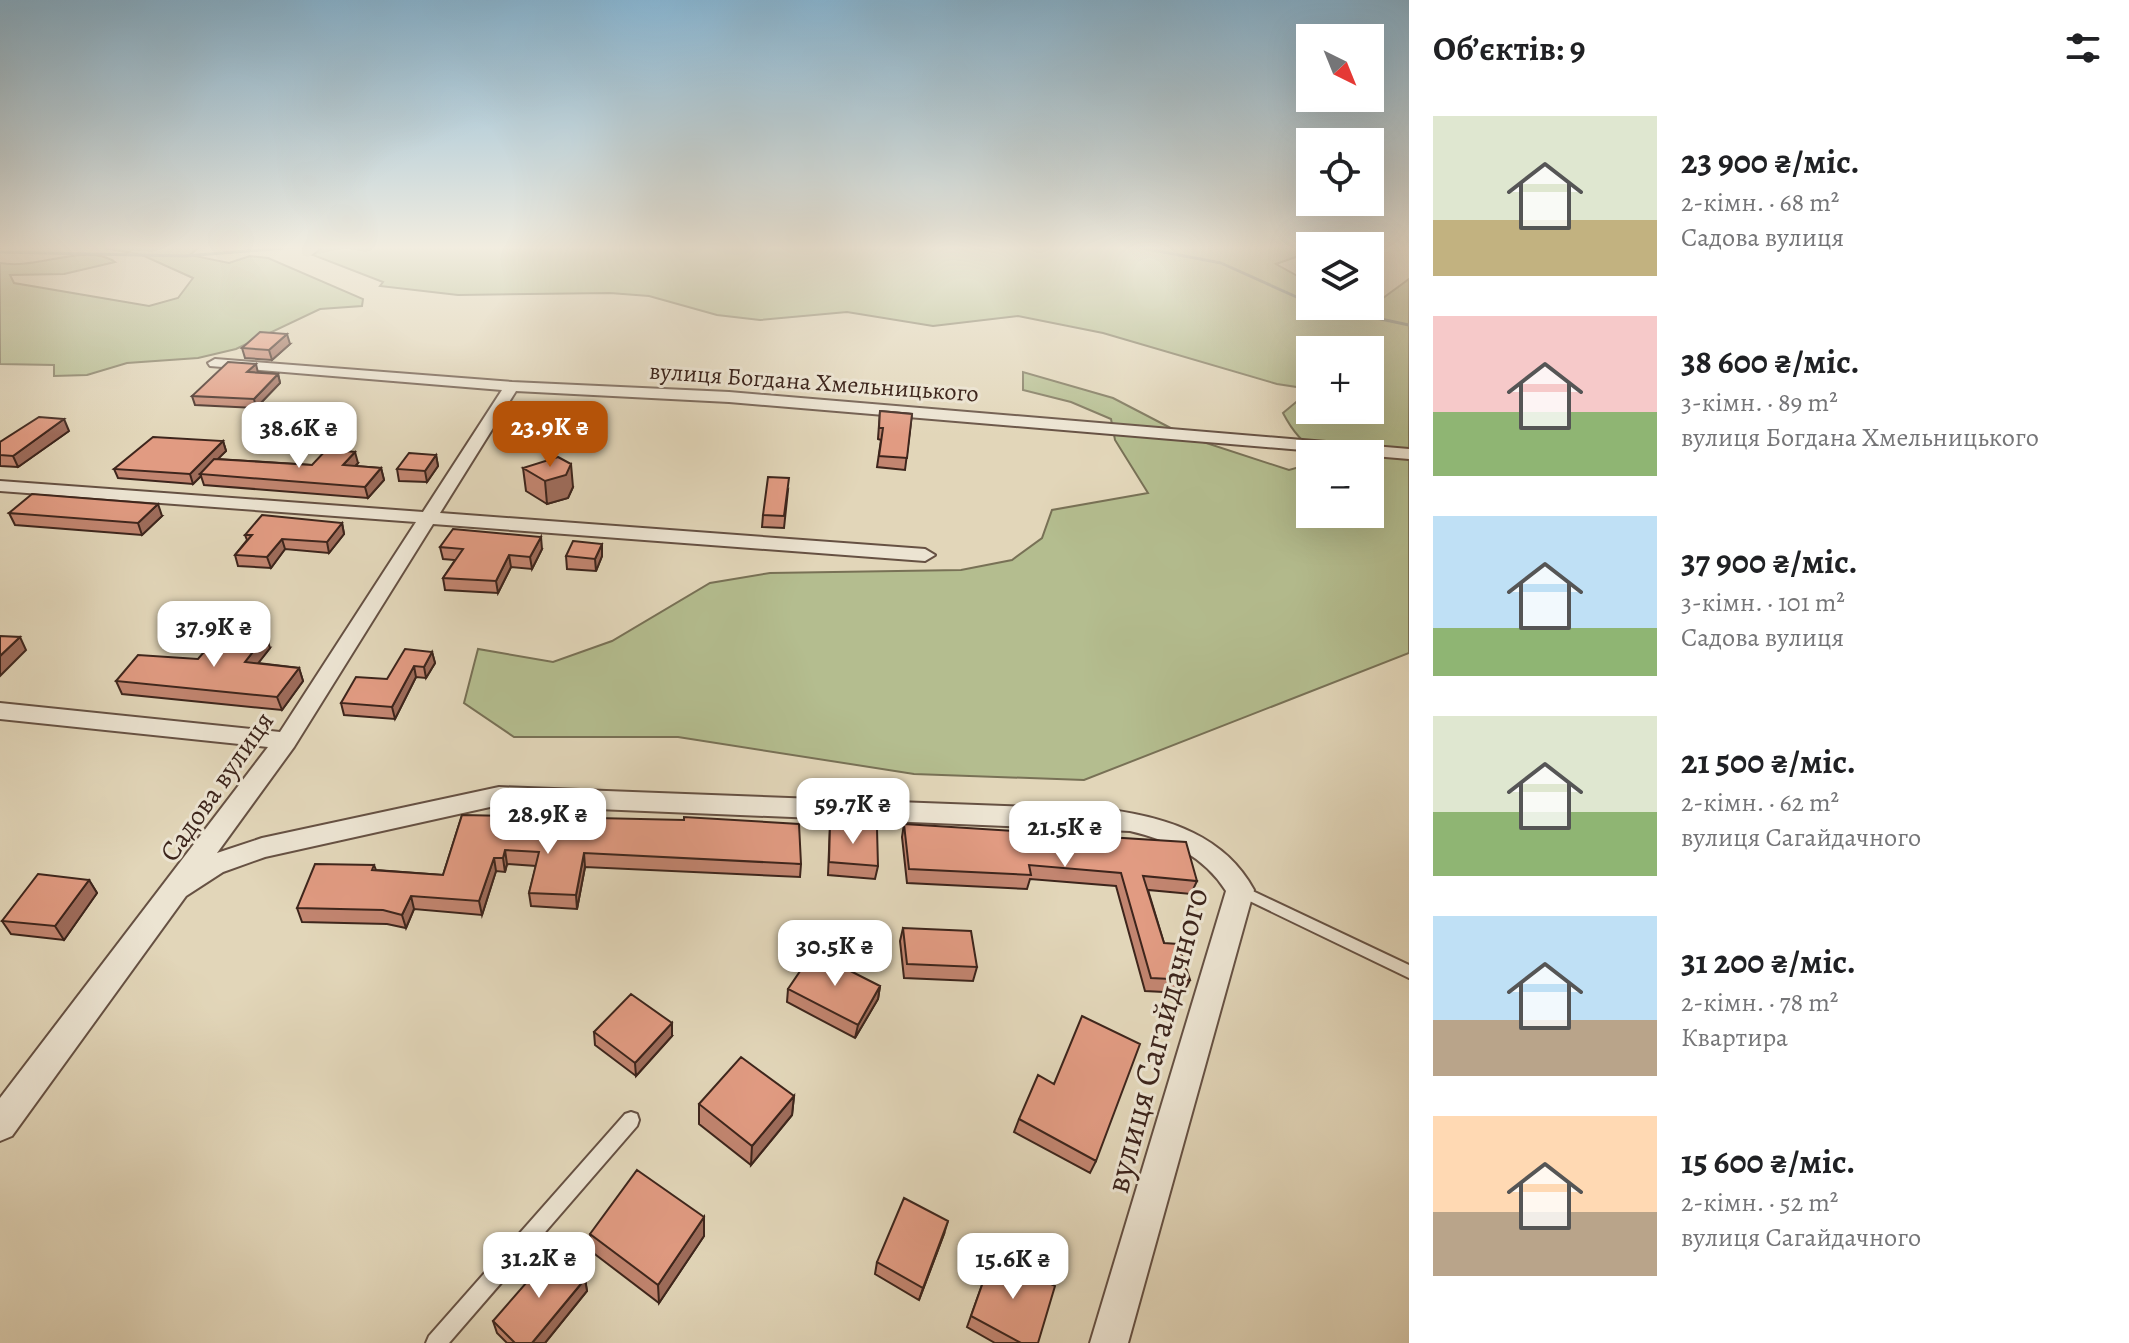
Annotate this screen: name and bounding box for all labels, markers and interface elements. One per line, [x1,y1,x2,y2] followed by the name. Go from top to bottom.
[1296,24,1384,112] north arrow
[1296,24,1384,528] map controls
[1433,25,1586,72] text: Об’єктів: 9
[2061,26,2105,70] icon: filters
[1296,128,1384,216] button: locate
[1681,138,1860,185] text: 23 900 ₴/міс.
[1497,148,1593,244] icon: home
[1681,185,1839,220] text: 2-кімн. · 68 m²
[1681,220,1844,255] text: Садова вулиця
[1296,232,1384,320] button: layers
[1296,336,1384,424] button: +
[1681,338,1860,385] text: 38 600 ₴/міс.
[1497,348,1593,444] icon: home
[648,355,980,409] street label: вулиця Богдана Хмельницького
[1681,385,1838,420] text: 3-кімн. · 89 m²
[476,401,624,469] pin: 23.9K ₴
[225,402,373,470] pin: 38.6K ₴
[511,409,589,444] text: 23.9K ₴
[260,410,338,445] text: 38.6K ₴
[1681,420,2039,455] text: вулиця Богдана Хмельницького
[1296,440,1384,528] button: −
[1681,538,1858,585] text: 37 900 ₴/міс.
[1497,548,1593,644] icon: home
[1681,585,1845,620] text: 3-кімн. · 101 m²
[140,601,288,669] pin: 37.9K ₴
[175,609,253,644] text: 37.9K ₴
[1681,620,1844,655] text: Садова вулиця
[151,704,283,869] street label: Садова вулиця
[1681,738,1856,785] text: 21 500 ₴/міс.
[1497,748,1593,844] icon: home
[779,778,927,846] pin: 59.7K ₴
[1681,785,1839,820] text: 2-кімн. · 62 m²
[815,786,892,821] text: 59.7K ₴
[474,788,622,856] pin: 28.9K ₴
[508,796,588,831] text: 28.9K ₴
[991,801,1139,869] pin: 21.5K ₴
[1027,809,1103,844] text: 21.5K ₴
[1681,820,1921,855] text: вулиця Сагайдачного
[1093,882,1220,1198] street label: вулиця Сагайдачного
[761,920,909,988] pin: 30.5K ₴
[796,928,874,963] text: 30.5K ₴
[1681,938,1856,985] text: 31 200 ₴/міс.
[1497,948,1593,1044] icon: home
[1681,985,1838,1020] text: 2-кімн. · 78 m²
[1681,1020,1788,1055] text: Квартира
[1681,1138,1855,1185] text: 15 600 ₴/міс.
[1497,1148,1593,1244] icon: home
[1681,1185,1838,1220] text: 2-кімн. · 52 m²
[1681,1220,1921,1255] text: вулиця Сагайдачного
[465,1232,613,1300] pin: 31.2K ₴
[939,1233,1087,1301] pin: 15.6K ₴
[501,1240,577,1275] text: 31.2K ₴
[975,1241,1051,1276] text: 15.6K ₴

